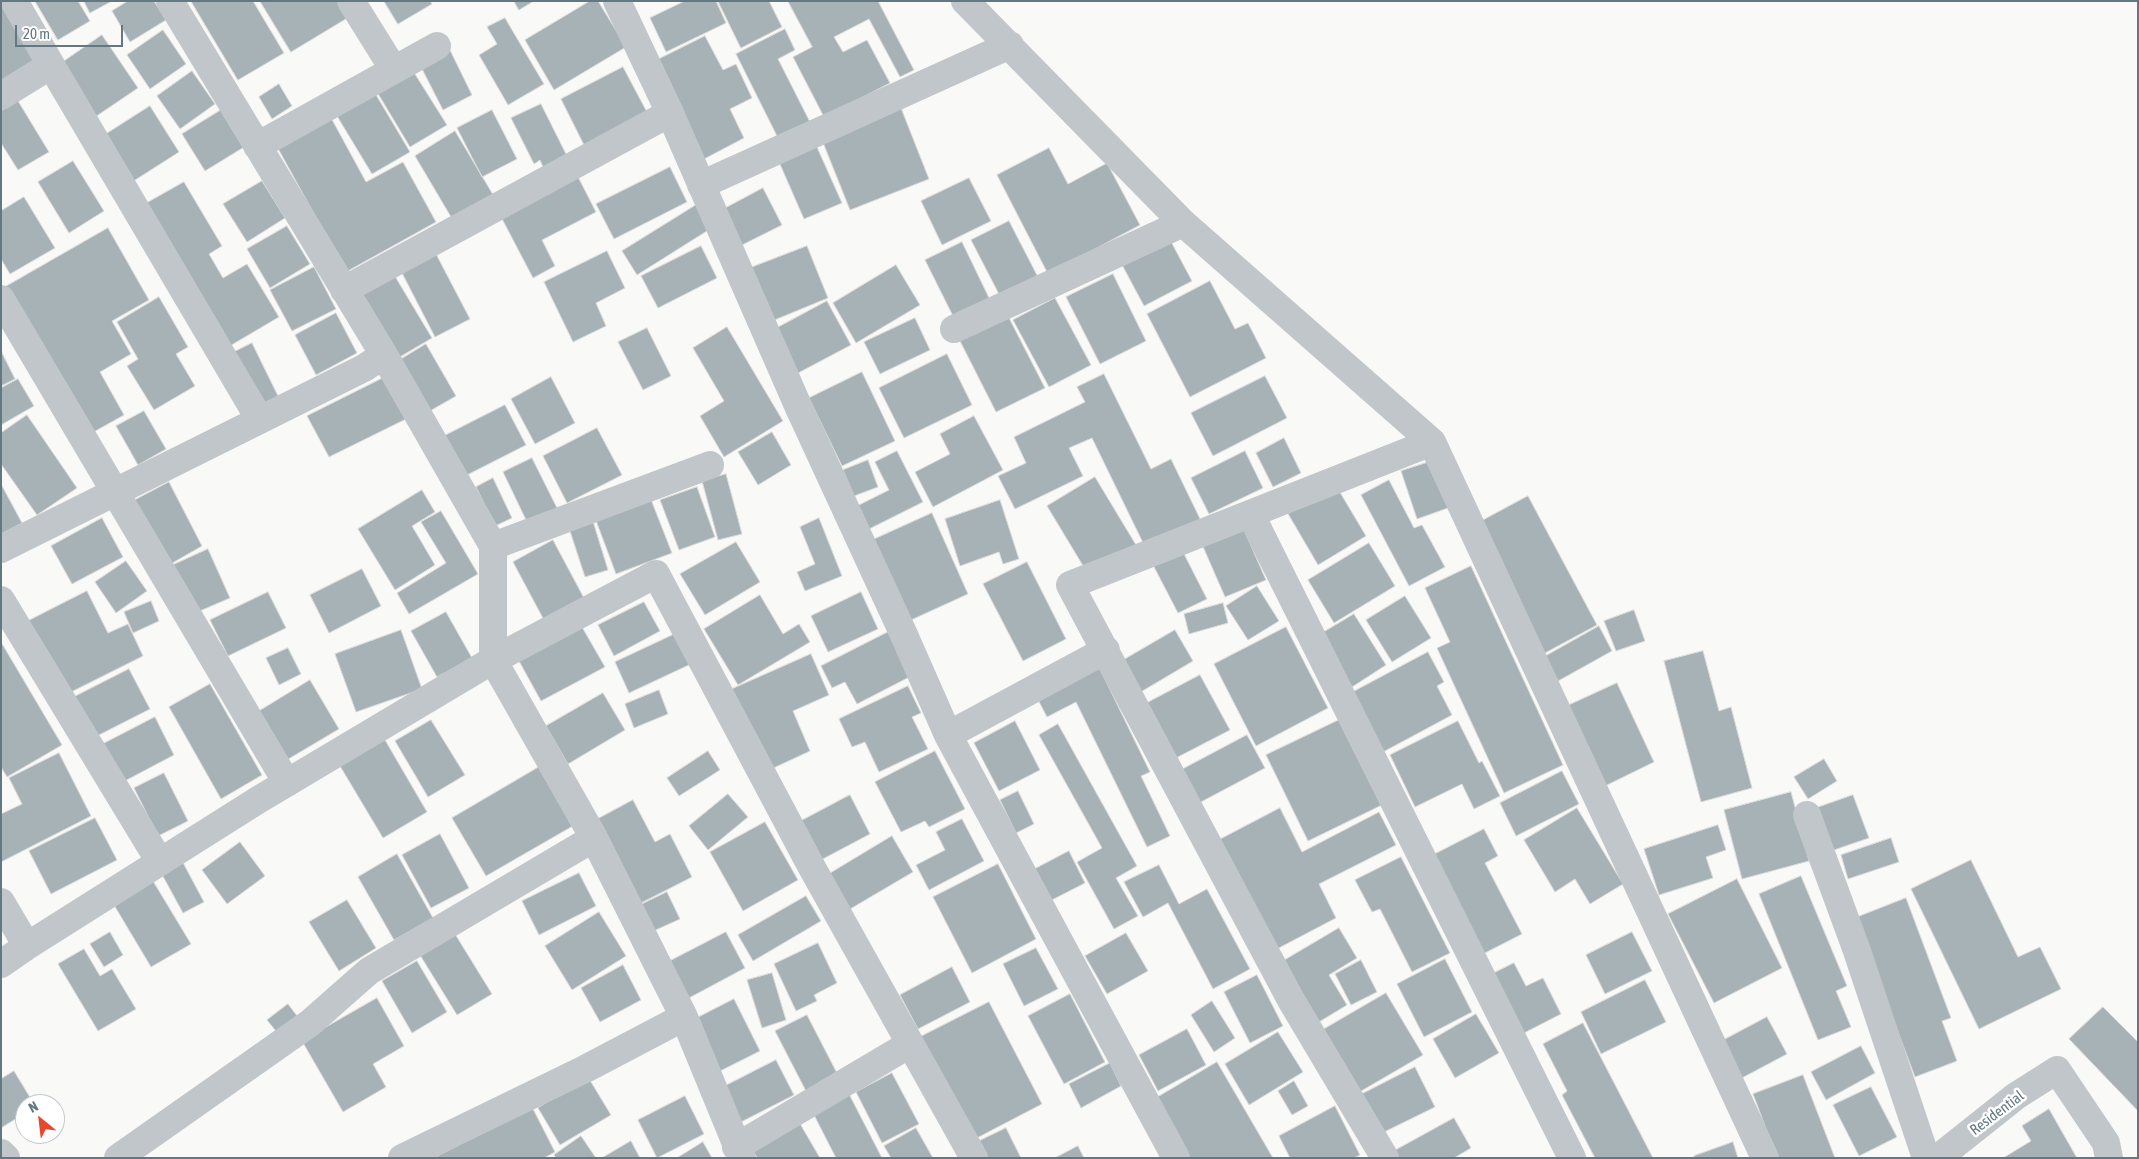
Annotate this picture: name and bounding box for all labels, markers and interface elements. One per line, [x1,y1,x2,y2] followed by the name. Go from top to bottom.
[18,15,125,47] scale bar
[23,25,50,42] text: 20 m
[1966,1087,2028,1139] street label: Residential
[15,1094,65,1144] north arrow
[26,1098,41,1116] text: N

